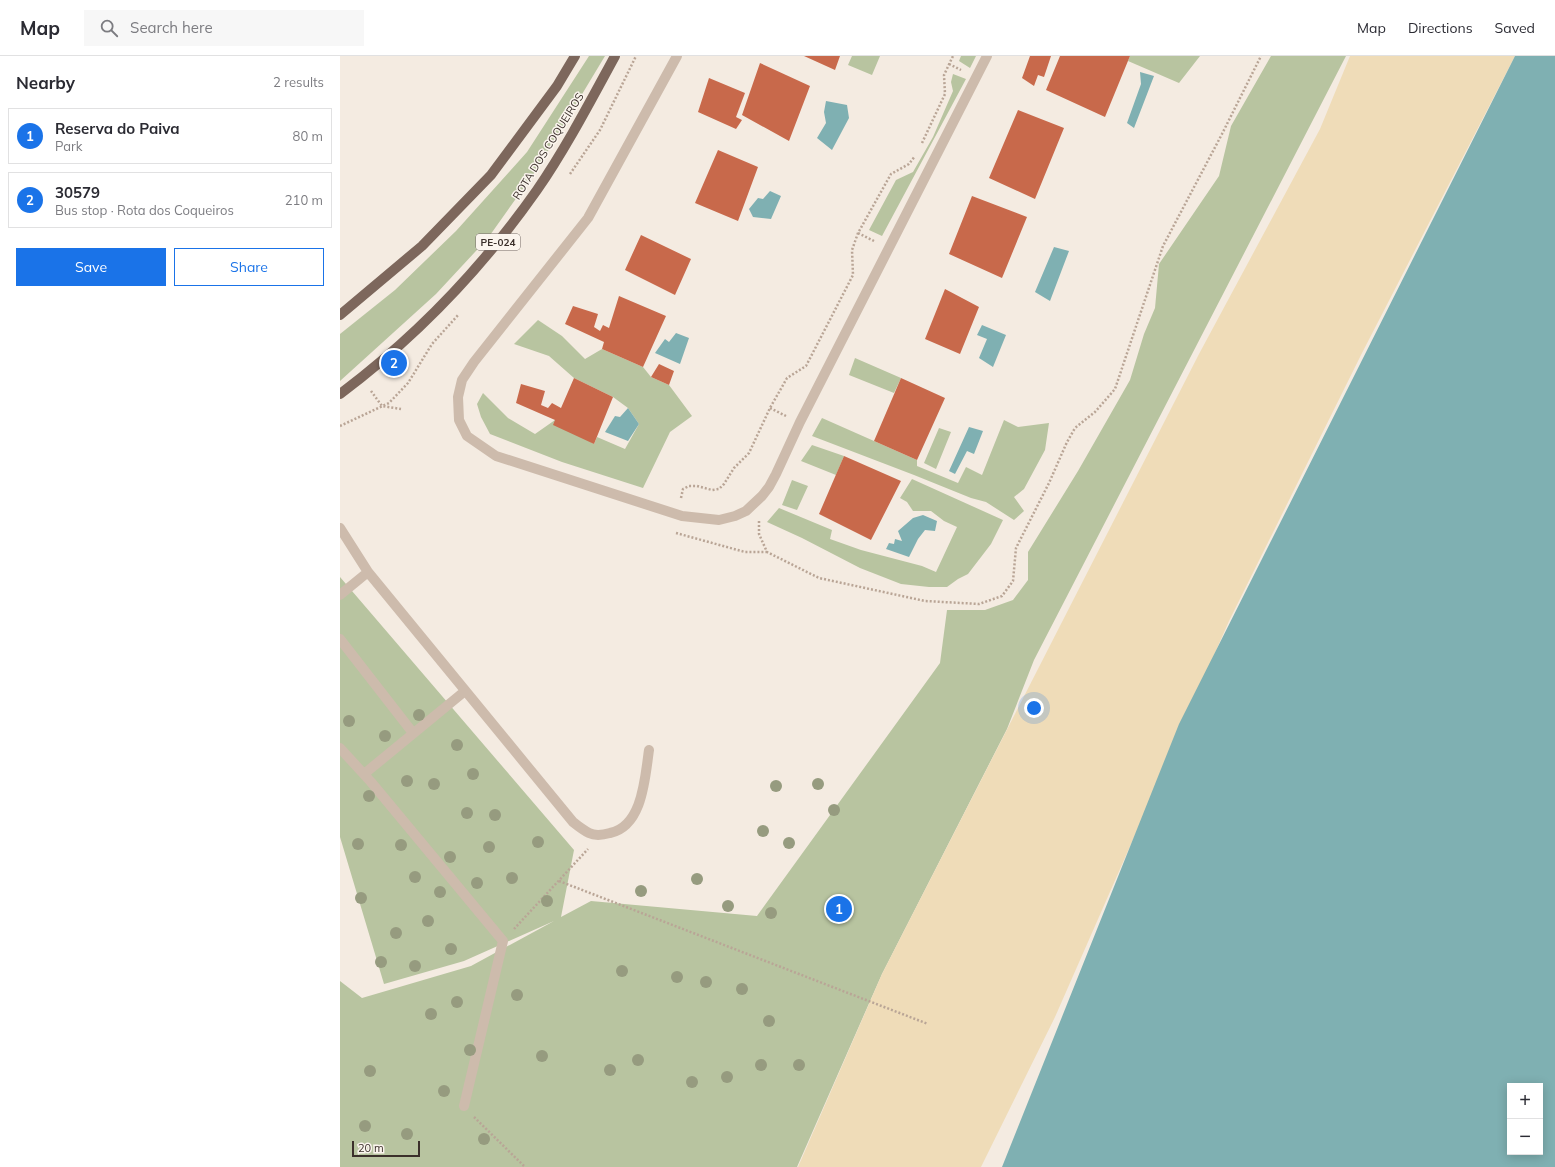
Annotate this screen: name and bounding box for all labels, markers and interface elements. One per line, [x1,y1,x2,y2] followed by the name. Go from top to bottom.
[84,10,364,46] search box
[20,16,60,40] text: Map
[98,17,120,39] icon: search
[130,18,213,37] text: Search here
[1357,19,1386,37] text: Map
[1408,19,1473,37] text: Directions
[1495,19,1535,37] text: Saved
[16,72,75,93] text: Nearby
[273,74,324,90] text: 2 results
[509,90,587,202] street label: ROTA DOS COQUEIROS
[55,119,180,138] text: Reserva do Paiva
[26,128,34,144] text: 1
[293,128,323,144] text: 80 m
[55,138,82,154] text: Park
[55,183,100,202] text: 30579
[26,192,34,208] text: 2
[285,192,323,208] text: 210 m
[55,202,234,218] text: Bus stop · Rota dos Coqueiros
[476,234,520,250] road number: PE-024
[16,248,166,286] button: Save
[174,248,324,286] button: Share
[381,348,407,378] pin: 2
[1024,698,1044,718] your location
[826,894,852,924] pin: 1
[1507,1083,1543,1155] map controls
[1507,1083,1543,1119] button: +
[1507,1119,1543,1155] button: −
[352,1139,420,1158] scale bar
[358,1141,384,1155] text: 20 m

